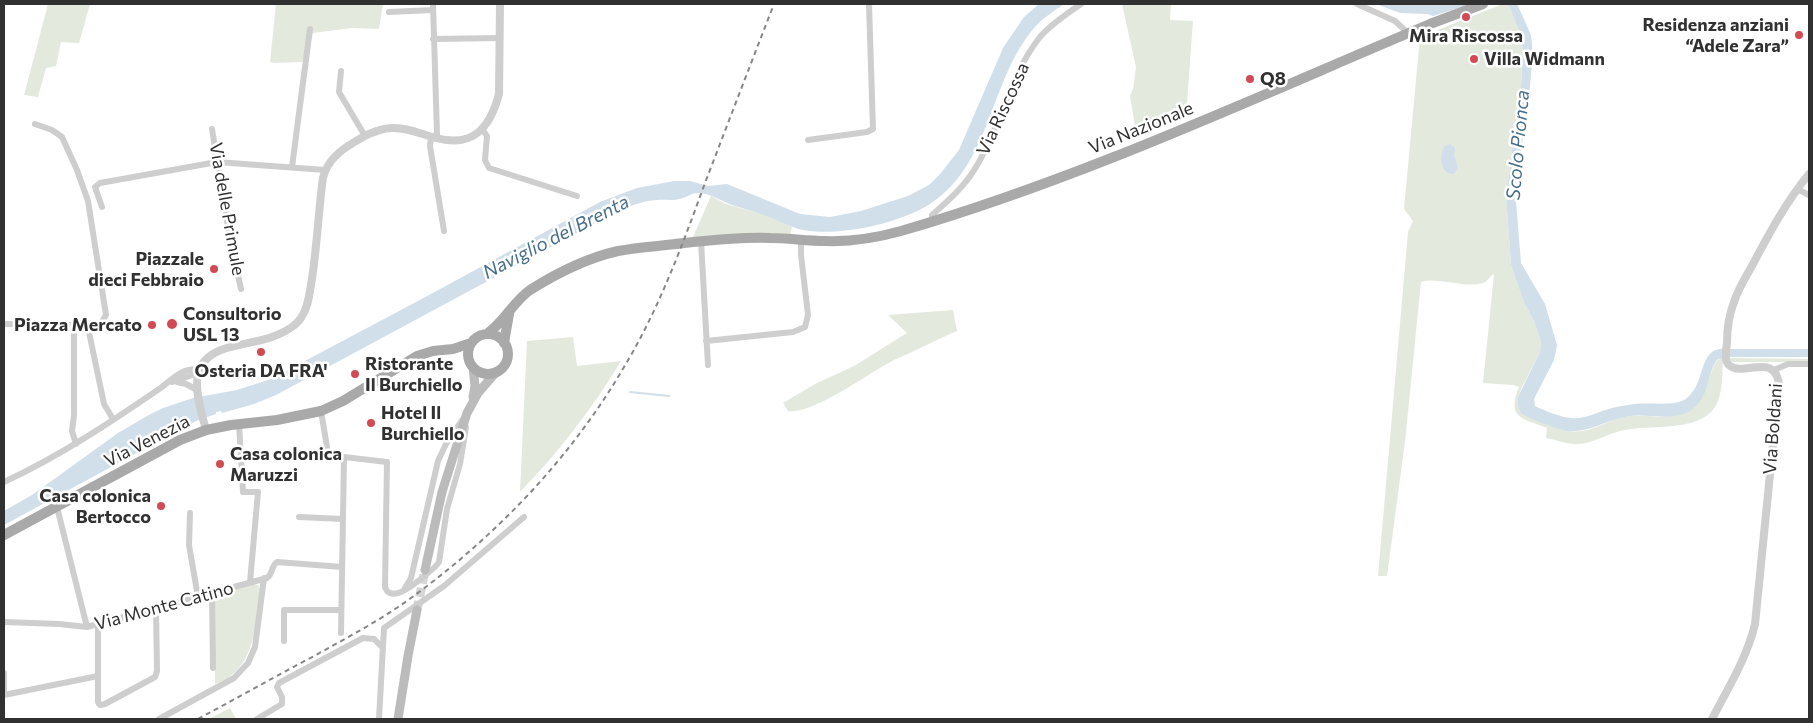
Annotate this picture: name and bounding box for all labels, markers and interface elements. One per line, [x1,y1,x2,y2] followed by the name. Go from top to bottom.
[1460,11,1472,23] marker: Mira Riscossa
[1643,14,1789,56] place label: Residenza anziani “Adele Zara”
[1409,25,1523,47] place label: Mira Riscossa
[1793,29,1805,41] marker: Residenza anziani “Adele Zara”
[1484,48,1605,70] place label: Villa Widmann
[1468,53,1480,65] marker: Villa Widmann
[972,59,1034,159] street label: Via Riscossa
[1260,68,1286,90] place label: Q8
[1244,73,1256,85] marker: Q8
[1502,89,1534,201] water label: Scolo Pionca
[1086,97,1196,159] street label: Via Nazionale
[205,141,249,277] street label: Via delle Primule
[479,190,633,284] water label: Naviglio del Brenta
[88,248,204,290] place label: Piazzale dieci Febbraio
[208,263,220,275] marker: Piazzale dieci Febbraio
[183,303,282,346] place label: Consultorio USL 13
[14,314,142,336] place label: Piazza Mercato
[165,317,179,331] marker: Consultorio USL 13
[146,319,158,331] marker: Piazza Mercato
[255,346,267,358] marker: Osteria DA FRA'
[365,353,463,396] place label: Ristorante Il Burchiello
[194,360,328,382] place label: Osteria DA FRA'
[349,368,361,380] marker: Ristorante Il Burchiello
[1759,383,1787,475] street label: Via Boldani
[381,402,465,444] place label: Hotel Il Burchiello
[101,410,193,472] street label: Via Venezia
[365,417,377,429] marker: Hotel Il Burchiello
[230,443,342,486] place label: Casa colonica Maruzzi
[214,458,226,470] marker: Casa colonica Maruzzi
[39,485,151,528] place label: Casa colonica Bertocco
[155,500,167,512] marker: Casa colonica Bertocco
[92,577,236,635] street label: Via Monte Catino

